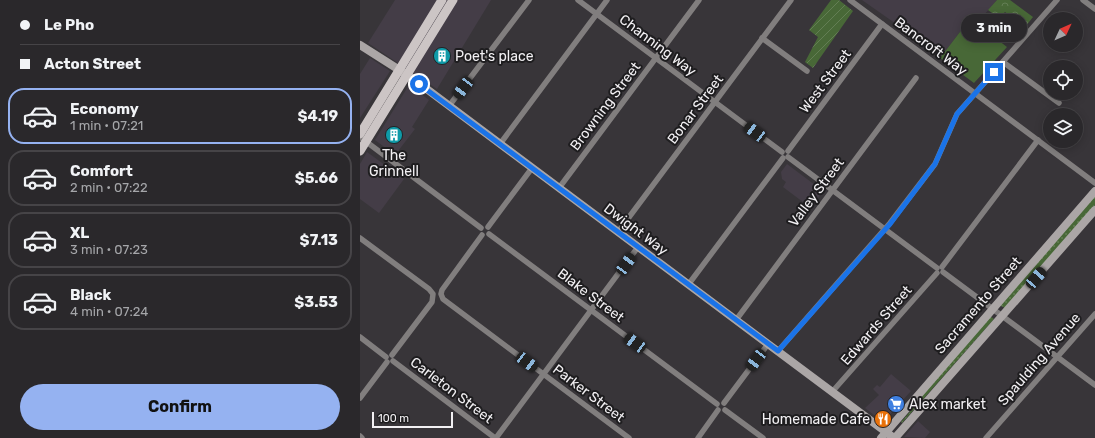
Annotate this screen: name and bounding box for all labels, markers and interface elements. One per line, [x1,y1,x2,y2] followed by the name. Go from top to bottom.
[616,11,700,80] street label: Channing Way
[1043,12,1083,52] north arrow
[1043,12,1083,148] map controls
[891,14,971,79] street label: Bancroft Way
[961,14,1027,42] callout: 3 min
[44,16,94,34] text: Le Pho
[976,20,1012,35] text: 3 min
[432,46,452,66] building icon: Poet's place
[796,46,855,116] street label: West Street
[455,48,534,65] place label: Poet's place
[44,55,141,73] text: Acton Street
[567,58,644,154] street label: Browning Street
[1043,60,1083,100] button: locate
[985,63,1003,81] route end
[664,71,727,147] street label: Bonar Street
[410,75,428,93] route start
[451,75,475,101] car
[22,98,58,134] icon: car
[70,100,139,118] text: Economy
[297,107,338,125] text: $4.19
[1043,108,1083,148] button: layers
[70,118,143,133] text: 1 min · 07:21
[742,120,768,144] car
[384,125,404,145] building icon: The Grinnell
[369,147,419,180] place label: The Grinnell
[785,154,848,230] street label: Valley Street
[22,160,58,196] icon: car
[70,162,133,180] text: Comfort
[295,169,338,187] text: $5.66
[70,180,148,195] text: 2 min · 07:22
[600,200,671,259] street label: Dwight Way
[22,222,58,258] icon: car
[70,224,89,242] text: XL
[300,231,338,249] text: $7.13
[70,242,148,257] text: 3 min · 07:23
[614,251,638,277] car
[932,253,1026,357] street label: Sacramento Street
[554,265,628,326] street label: Blake Street
[1024,265,1048,291] car
[837,282,916,369] street label: Edwards Street
[22,284,58,320] icon: car
[70,286,111,304] text: Black
[294,293,338,311] text: $3.53
[70,304,148,319] text: 4 min · 07:24
[994,309,1084,409] street label: Spaulding Avenue
[622,331,648,355] car
[744,347,768,373] car
[514,350,540,374] car
[407,354,497,427] street label: Carleton Street
[549,361,628,426] street label: Parker Street
[20,384,340,430] button: Confirm
[886,394,906,414] supermarket icon: Alex market
[909,396,987,413] place label: Alex market
[873,409,893,429] restaurant icon: Homemade Cafe
[372,410,453,429] scale bar
[762,411,870,428] place label: Homemade Cafe
[378,412,409,425] text: 100 m

